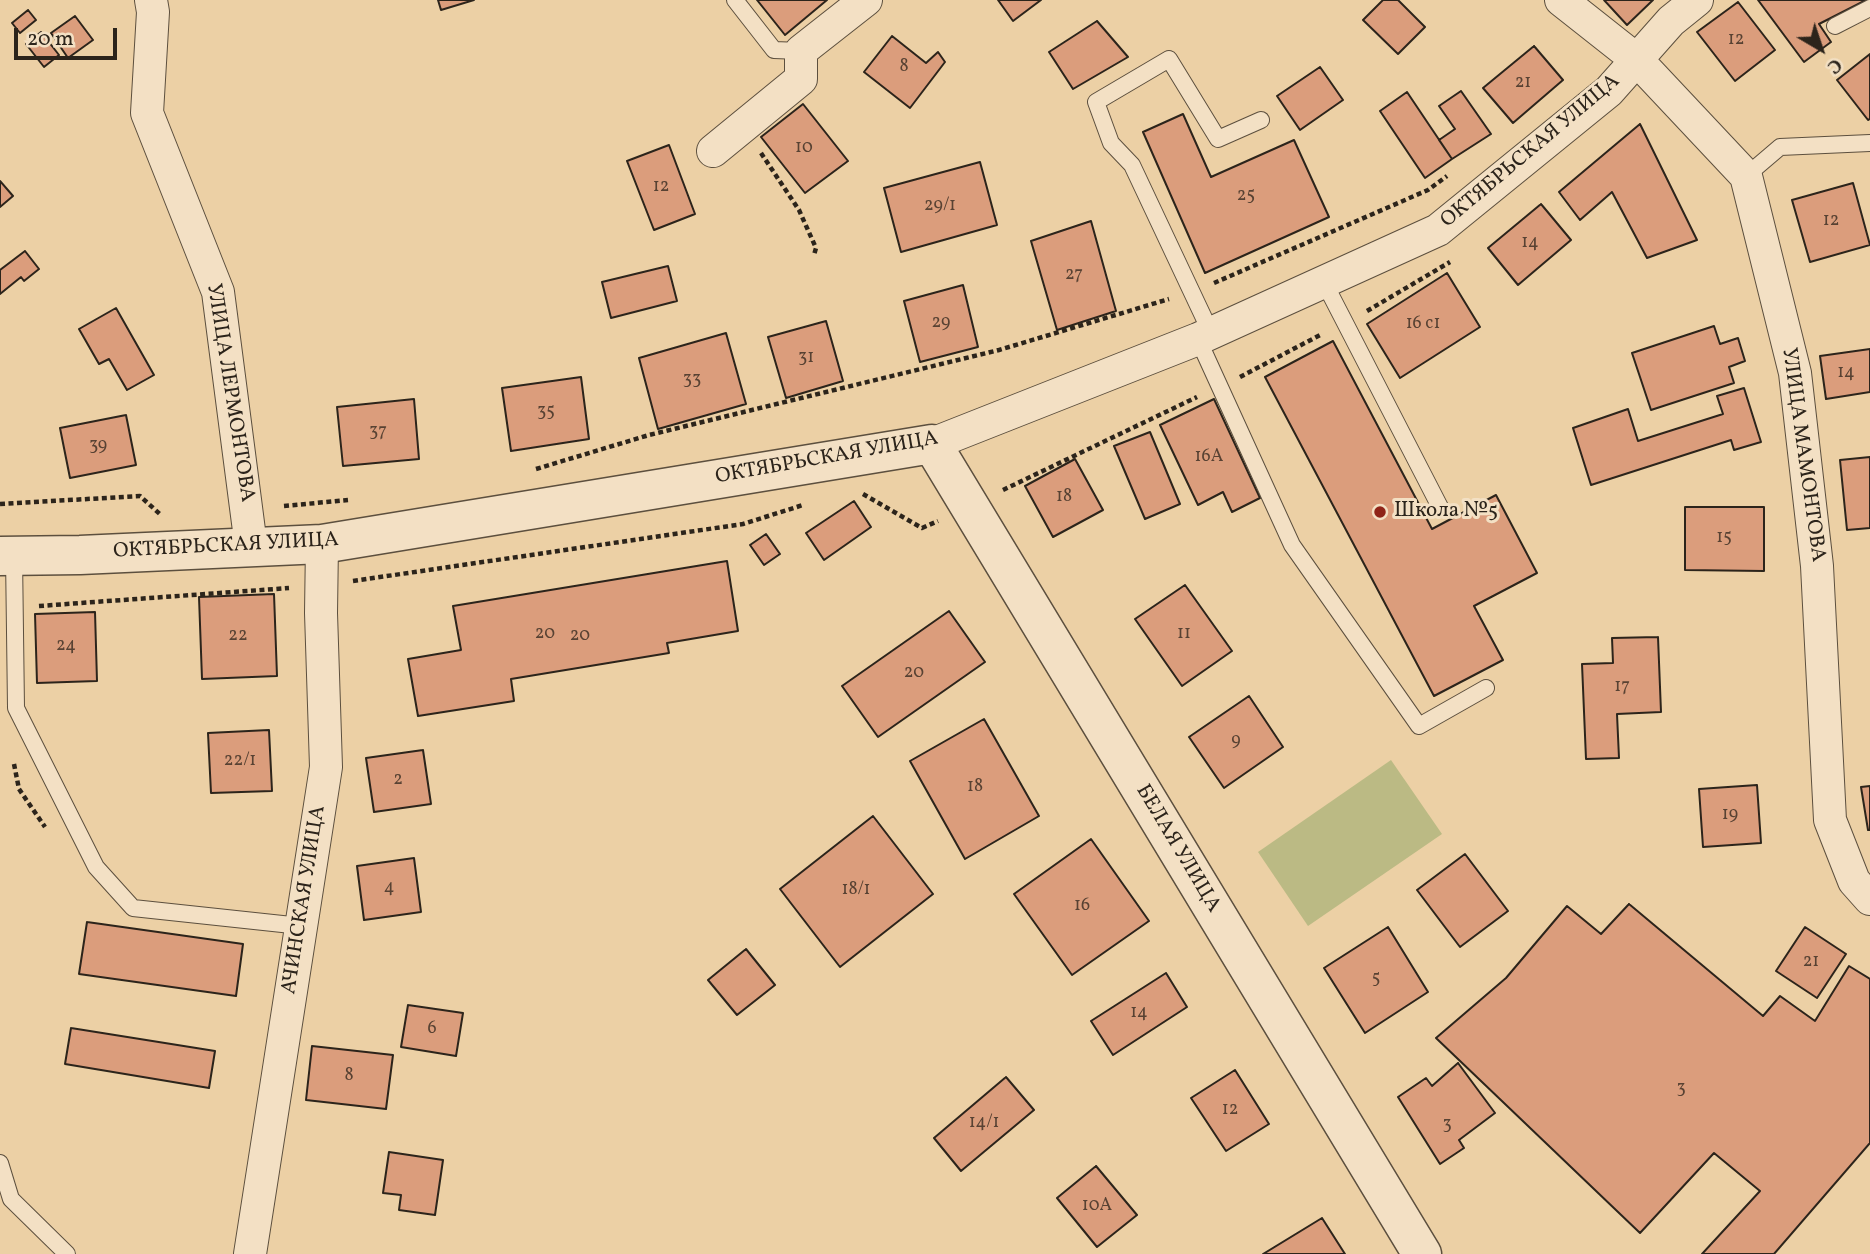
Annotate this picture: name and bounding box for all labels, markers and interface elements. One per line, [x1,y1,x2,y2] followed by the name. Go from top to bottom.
[18,14,121,58] scale bar
[1786,14,1856,84] north arrow
[27,25,73,54] text: 20 m
[1728,30,1744,52] house number: 12
[1821,51,1847,79] text: С
[899,57,909,79] house number: 8
[1436,70,1626,234] street label: ОКТЯБРЬСКАЯ УЛИЦА
[1515,73,1531,95] house number: 21
[795,138,813,160] house number: 10
[653,177,669,199] house number: 12
[1237,186,1255,208] house number: 25
[924,196,956,218] house number: 29/1
[1823,211,1839,233] house number: 12
[1521,233,1539,255] house number: 14
[1065,265,1083,287] house number: 27
[199,282,259,504] street label: УЛИЦА ЛЕРМОНТОВА
[932,313,950,335] house number: 29
[1406,314,1440,336] house number: 16 c1
[1774,346,1830,564] street label: УЛИЦА МАМОНТОВА
[798,348,814,370] house number: 31
[1837,363,1855,385] house number: 14
[683,370,701,392] house number: 33
[537,402,555,424] house number: 35
[369,422,387,444] house number: 37
[714,427,940,491] street label: ОКТЯБРЬСКАЯ УЛИЦА
[89,436,107,458] house number: 39
[1195,447,1223,469] house number: 16А
[1056,487,1072,509] house number: 18
[1394,499,1498,525] place label: Школа №5
[1372,504,1388,520] marker: Школа №5
[1716,528,1732,550] house number: 15
[113,529,339,565] street label: ОКТЯБРЬСКАЯ УЛИЦА
[535,624,555,646] house number: 20
[1177,624,1191,646] house number: 11
[228,626,248,648] house number: 22
[570,626,590,648] house number: 20
[56,636,76,658] house number: 24
[904,663,924,685] house number: 20
[1614,677,1630,699] house number: 17
[1231,731,1241,753] house number: 9
[224,751,256,773] house number: 22/1
[393,770,403,792] house number: 2
[967,777,983,799] house number: 18
[1129,780,1225,918] street label: БЕЛАЯ УЛИЦА
[278,804,332,996] street label: АЧИНСКАЯ УЛИЦА
[1722,805,1738,827] house number: 19
[384,878,394,900] house number: 4
[841,880,871,902] house number: 18/1
[1074,896,1090,918] house number: 16
[1803,952,1819,974] house number: 21
[1372,969,1380,991] house number: 5
[1130,1003,1148,1025] house number: 14
[427,1019,437,1041] house number: 6
[344,1066,354,1088] house number: 8
[1676,1079,1686,1101] house number: 3
[1222,1100,1238,1122] house number: 12
[969,1113,999,1135] house number: 14/1
[1442,1115,1452,1137] house number: 3
[1082,1196,1112,1218] house number: 10А

